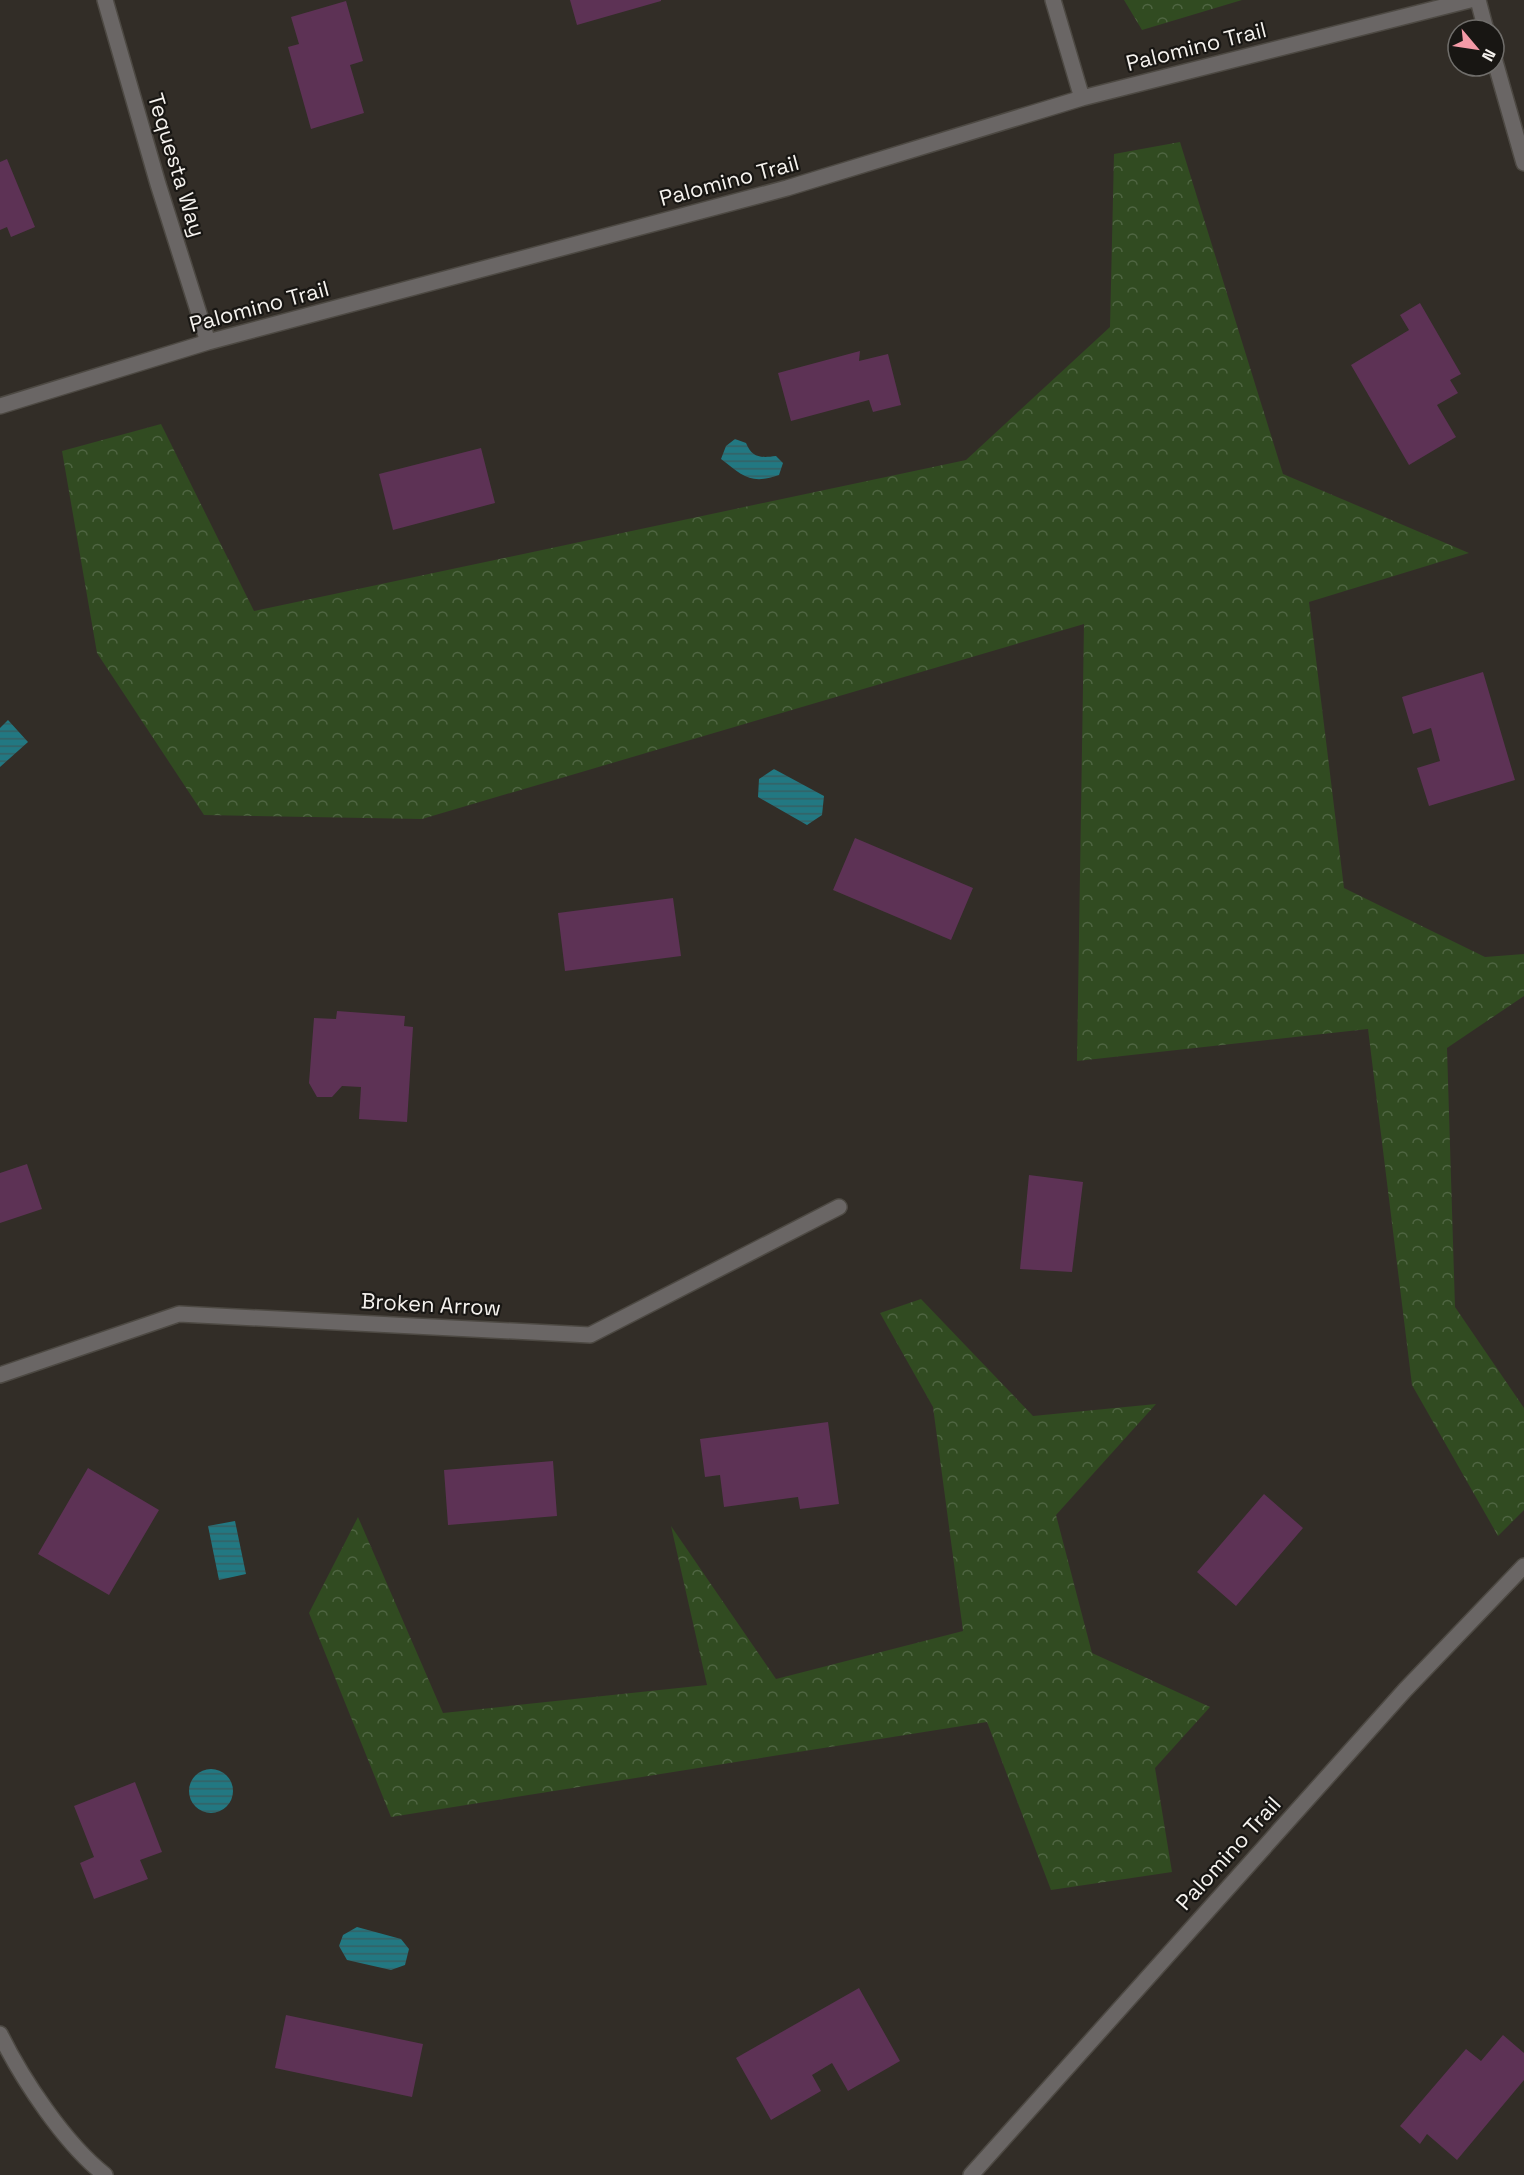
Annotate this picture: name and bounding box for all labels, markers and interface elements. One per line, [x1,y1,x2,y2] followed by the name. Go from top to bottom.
[1123,15,1269,77] street label: Palomino Trail
[1446,18,1506,78] north arrow
[1477,45,1500,65] text: N
[142,90,212,240] street label: Tequesta Way
[656,148,802,212] street label: Palomino Trail
[186,274,332,338] street label: Palomino Trail
[360,1286,502,1322] street label: Broken Arrow
[1170,1790,1286,1916] street label: Palomino Trail

